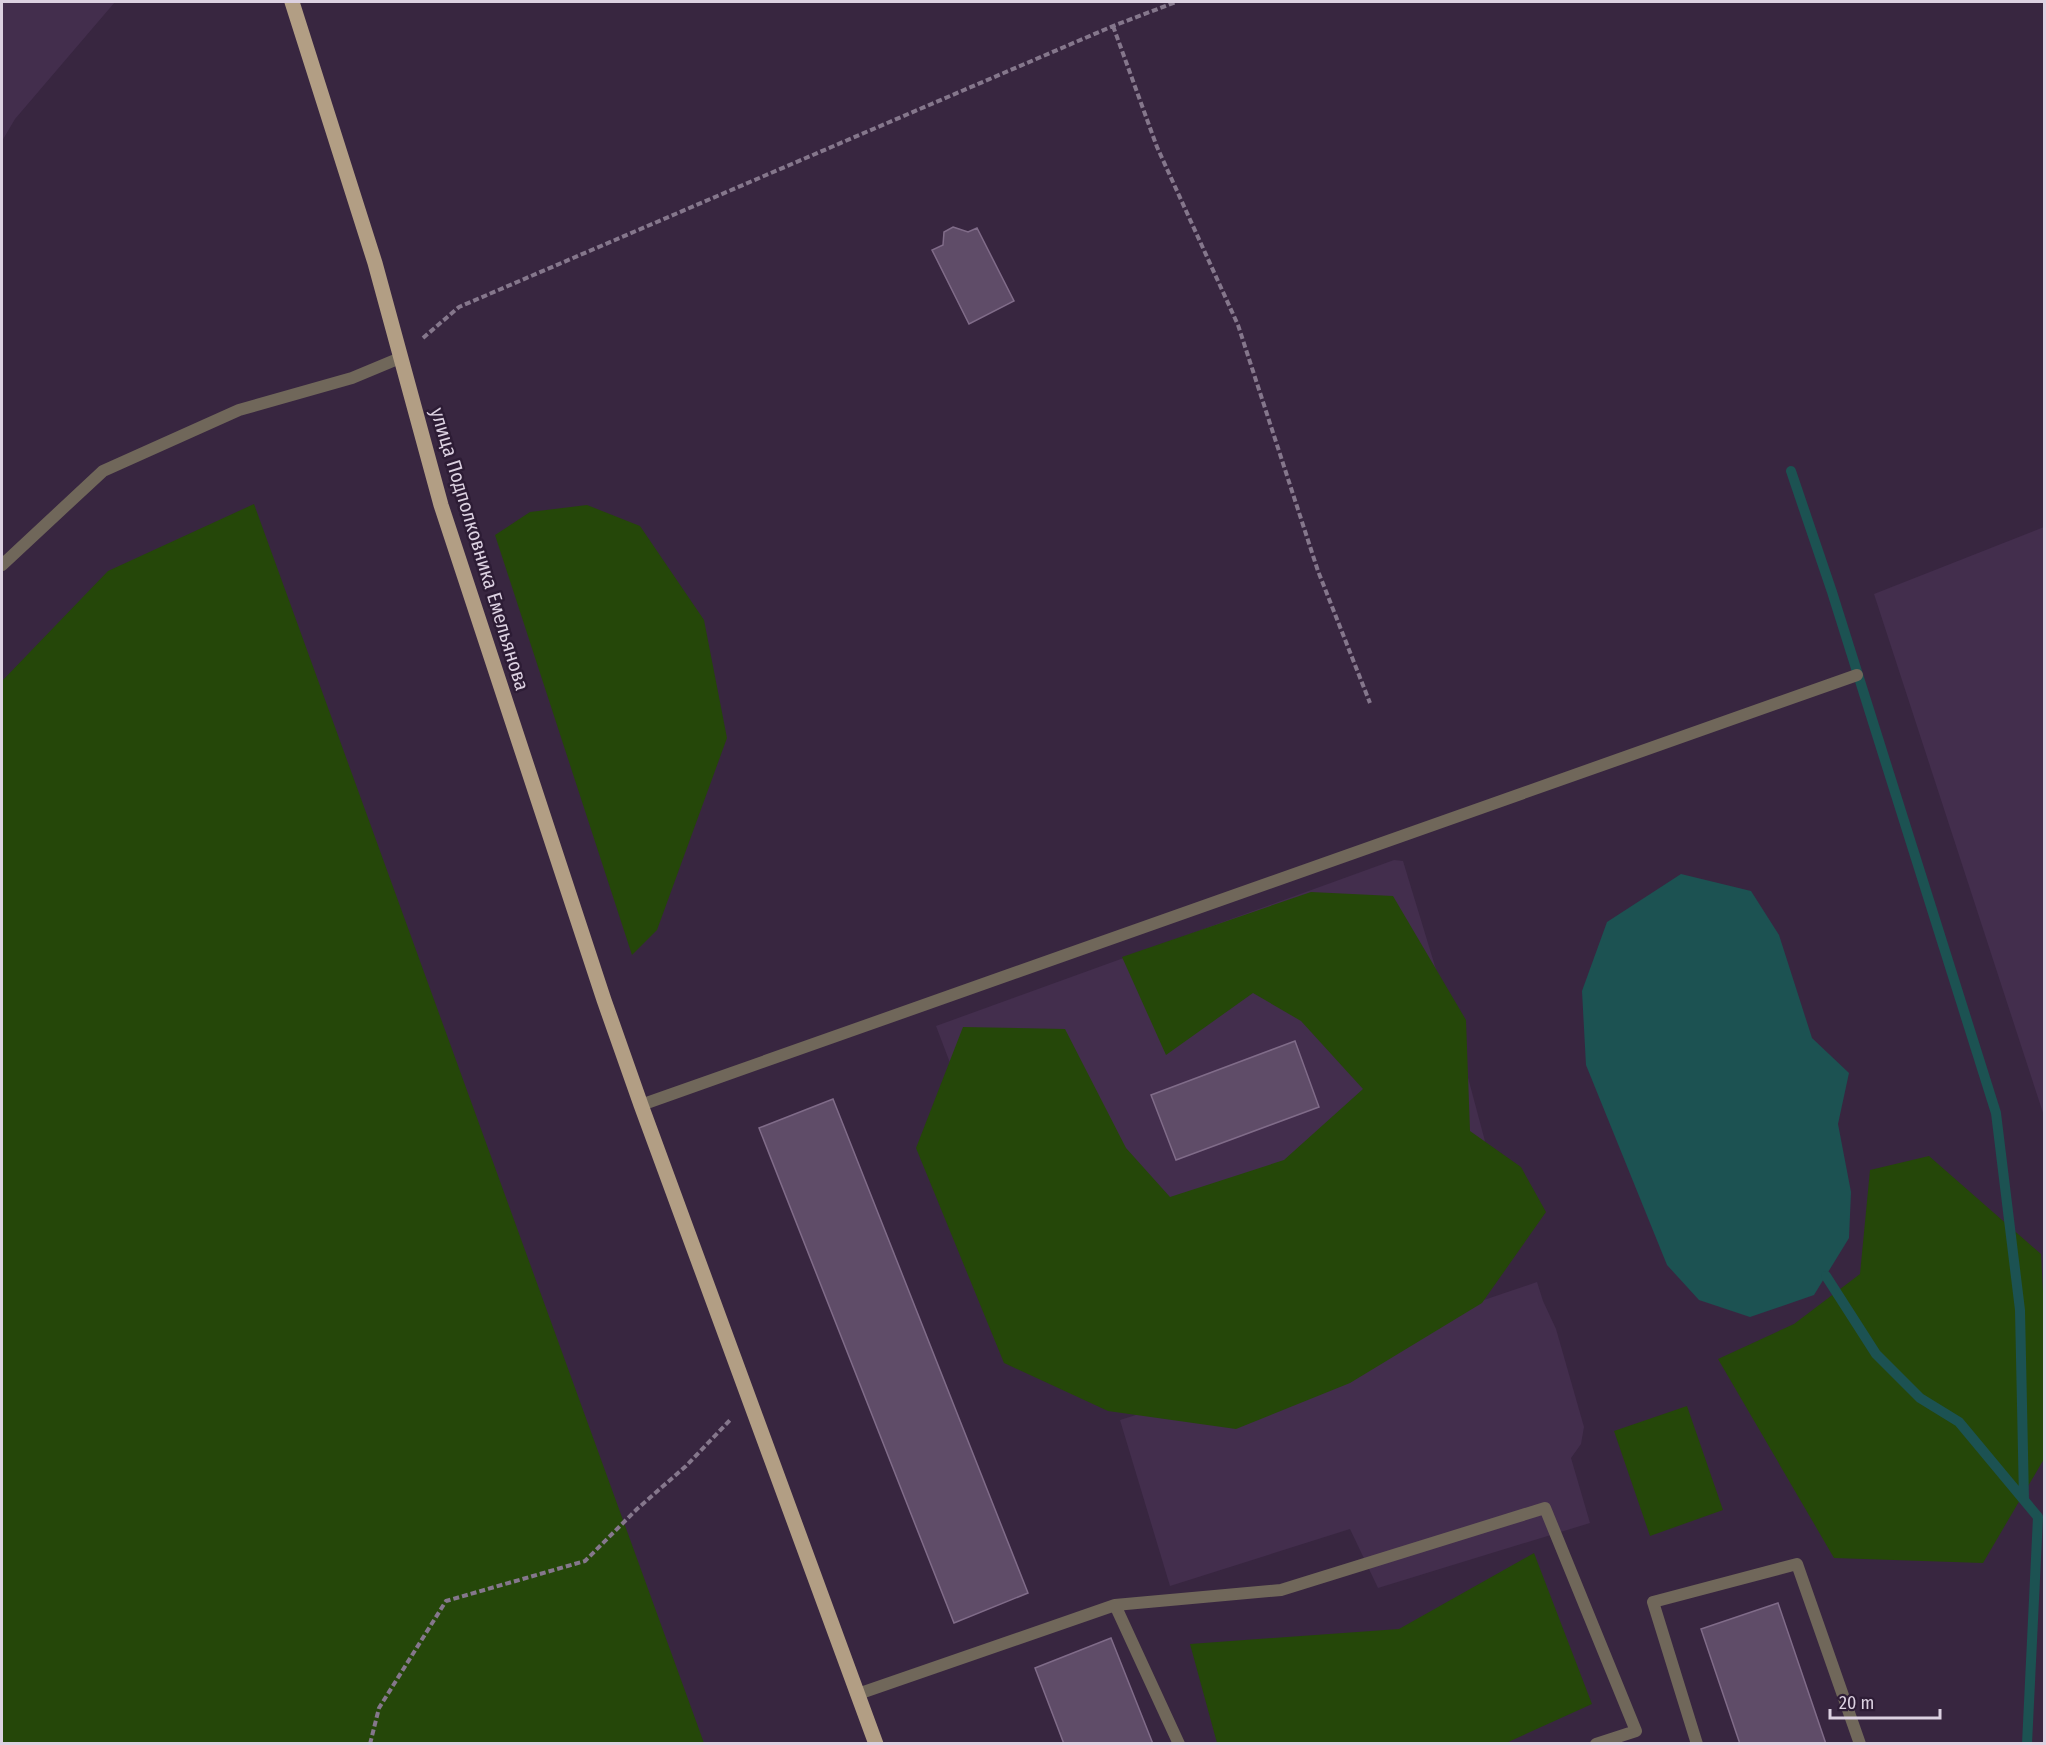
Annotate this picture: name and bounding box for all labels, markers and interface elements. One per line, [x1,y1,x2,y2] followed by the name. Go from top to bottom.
[425,405,535,693] street label: улица Подполковника Емельянова
[1830,1682,1940,1720] scale bar
[1839,1692,1874,1714] text: 20 m

